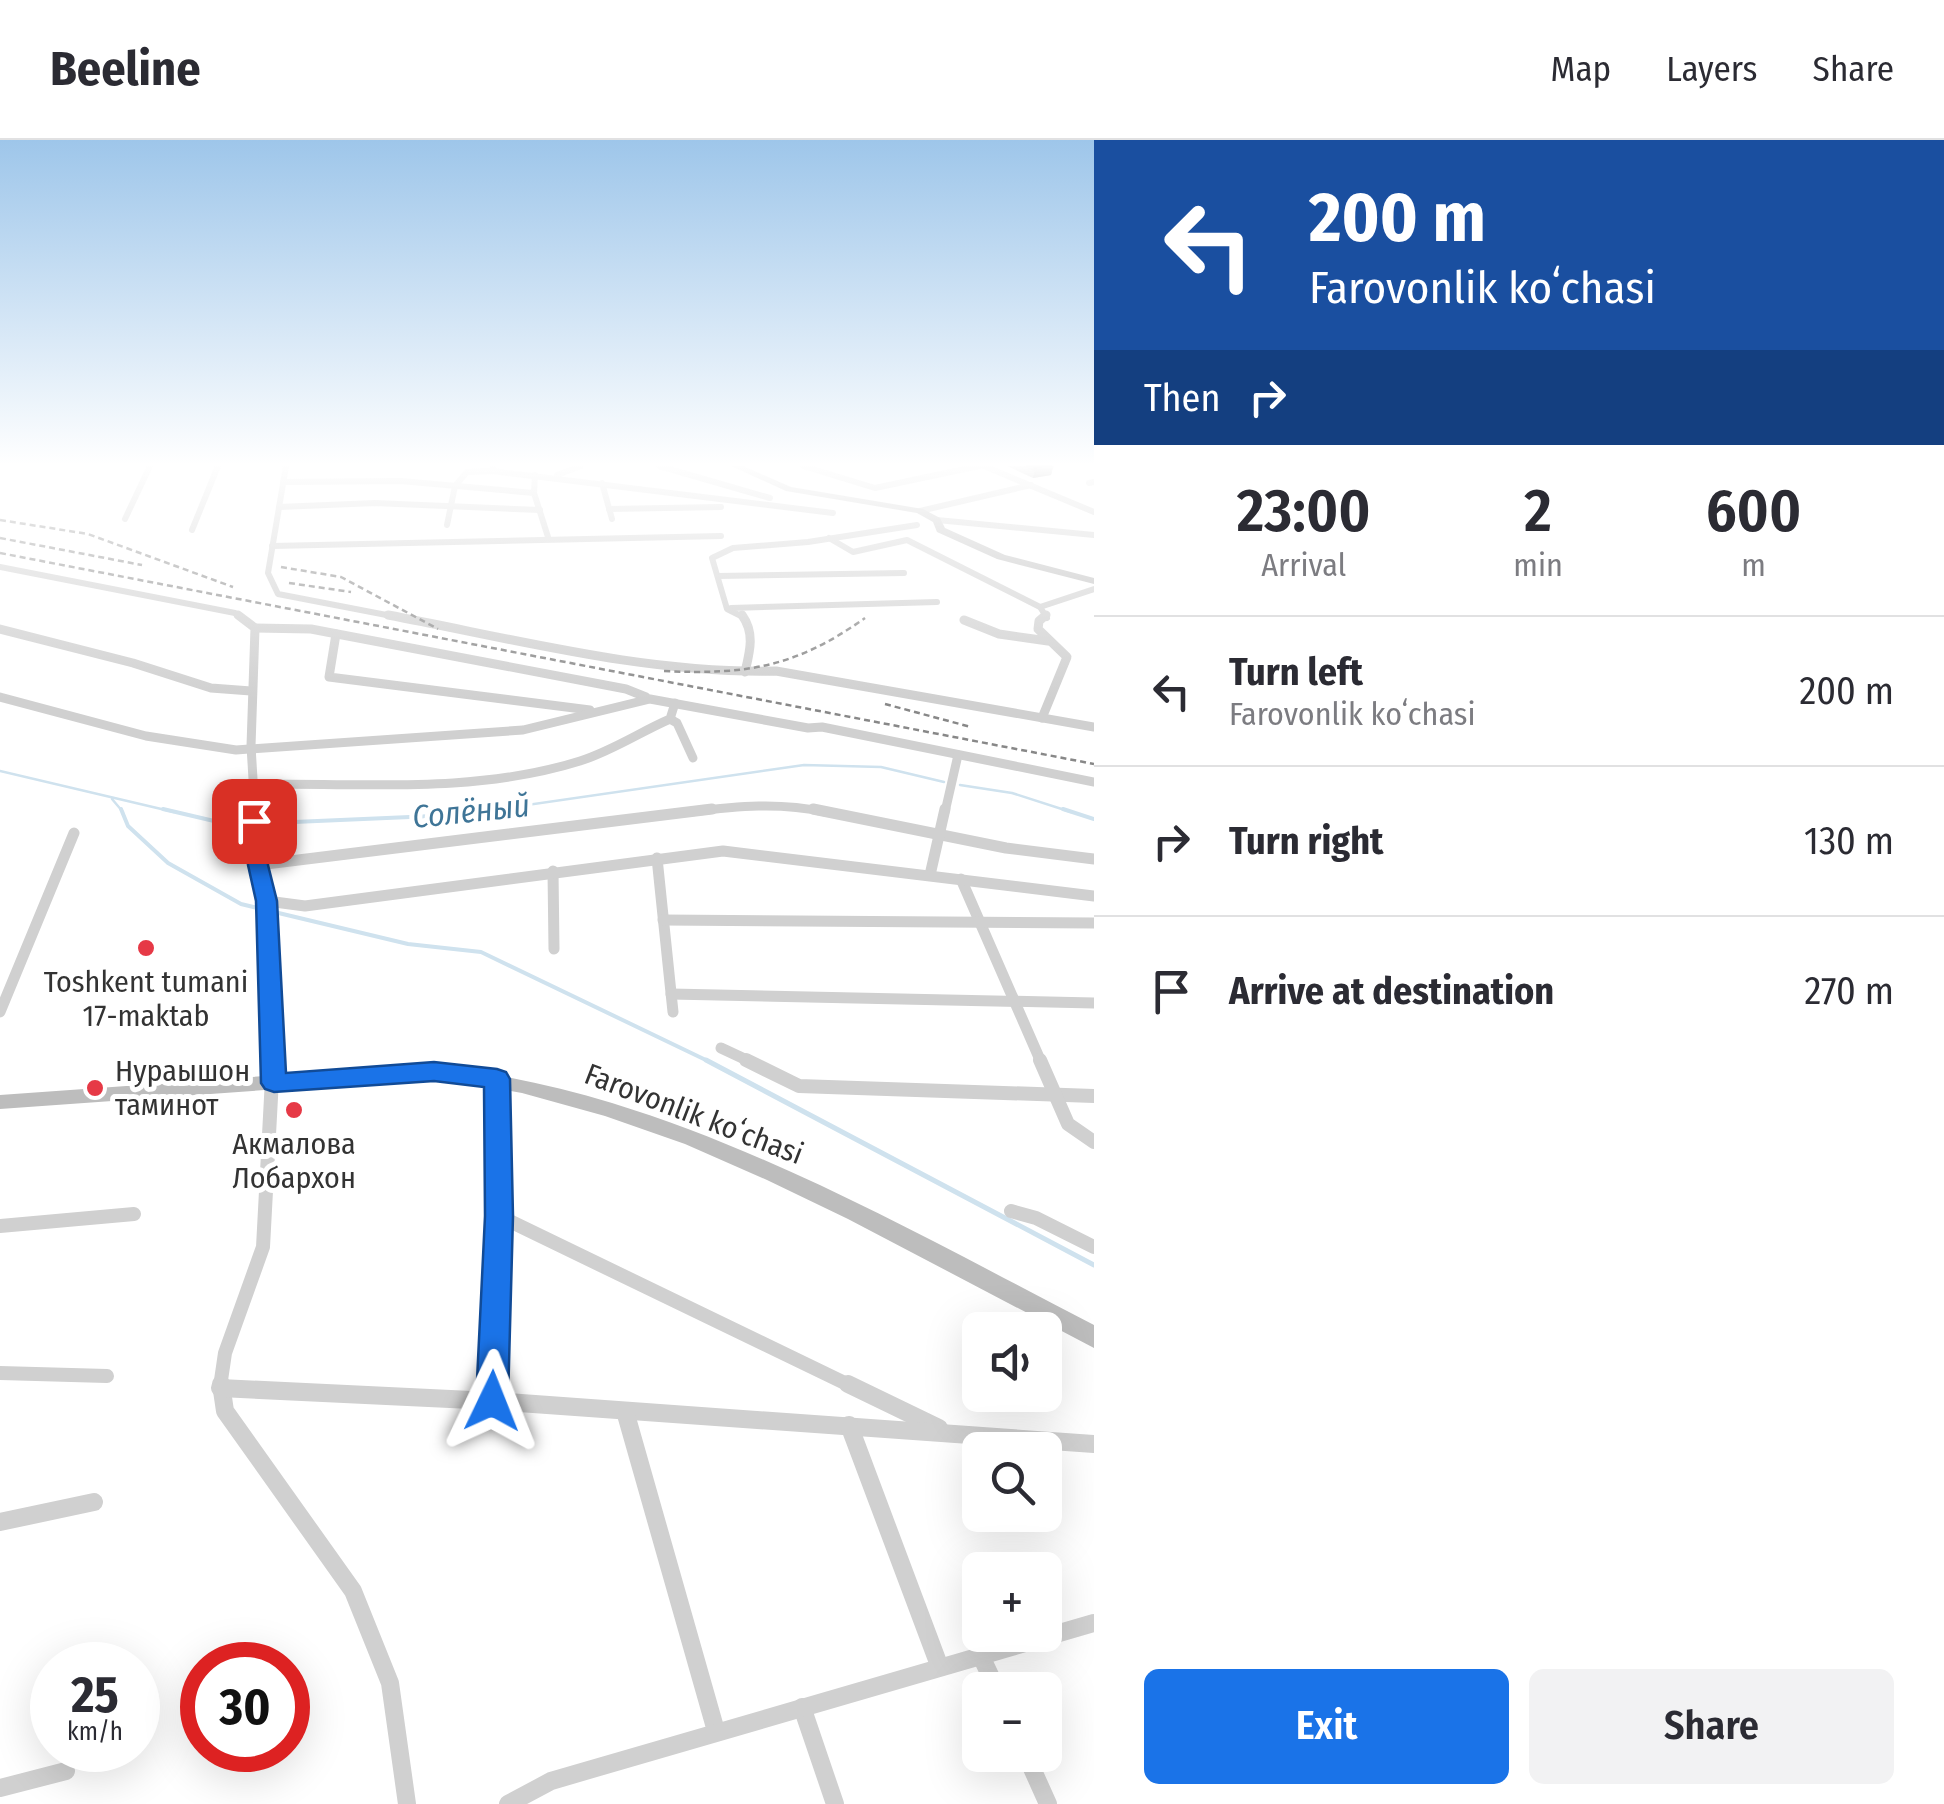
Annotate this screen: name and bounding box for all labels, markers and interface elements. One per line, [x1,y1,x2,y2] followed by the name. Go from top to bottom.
[50,40,201,98] text: Beeline
[1551,48,1611,90] text: Map
[1666,48,1758,90] text: Layers
[1813,48,1894,90] text: Share
[1309,176,1486,260] text: 200 m
[1144,180,1274,310] icon: left
[1309,261,1656,315] text: Farovonlik koʻchasi
[1240,370,1295,425] icon: right
[1144,375,1220,421] text: Then
[1237,475,1371,547] text: 23:00
[1524,475,1552,547] text: 2
[1706,475,1801,547] text: 600
[1261,546,1346,584] text: Arrival
[1513,546,1563,584] text: min
[1741,546,1766,584] text: m
[1229,649,1363,695] text: Turn left
[1144,664,1199,719] icon: left
[1799,668,1894,714] text: 200 m
[1229,695,1476,733] text: Farovonlik koʻchasi
[212,779,297,864] pin
[410,786,532,836] water label: Солёный
[227,794,282,849] icon: arrive
[1144,814,1199,869] icon: right
[1229,818,1383,864] text: Turn right
[1804,818,1894,864] text: 130 m
[135,937,157,959] marker: Toshkent tumani 17-maktab
[44,964,248,1034] place label: Toshkent tumani 17-maktab
[1144,964,1199,1019] icon: arrive
[1229,968,1554,1014] text: Arrive at destination
[1805,968,1894,1014] text: 270 m
[115,1053,250,1123] place label: Нураышон таминот
[580,1056,808,1172] street label: Farovonlik koʻchasi
[84,1077,106,1099] marker: Нураышон таминот
[283,1099,305,1121] marker: Акмалова Лобархон
[232,1126,356,1196] place label: Акмалова Лобархон
[962,1312,1062,1772] map controls
[962,1312,1062,1412] button: sound
[440,1349,544,1453] position arrow
[962,1432,1062,1532] button: search
[962,1552,1062,1652] button: +
[180,1642,310,1772] speed limit sign: 30
[71,1665,119,1725] text: 25
[1144,1669,1509,1784] button: Exit
[1529,1669,1894,1784] button: Share
[962,1672,1062,1772] button: −
[67,1717,123,1747] text: km/h

